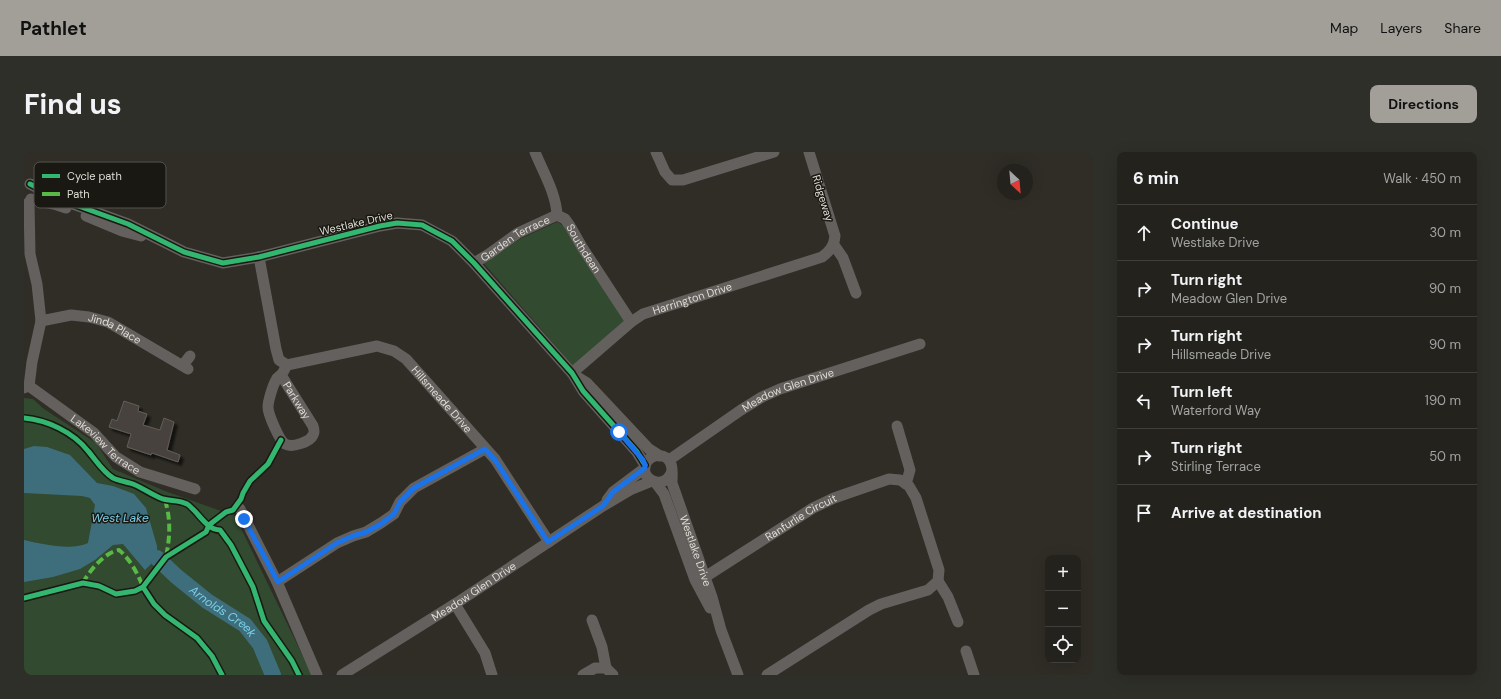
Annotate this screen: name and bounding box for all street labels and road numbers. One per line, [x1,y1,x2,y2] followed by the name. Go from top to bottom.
[809,173,837,223] street label: Ridgeway
[318,208,394,238] street label: Westlake Drive
[478,212,552,265] street label: Garden Terrace
[563,221,604,276] street label: Southdean
[651,279,734,318] street label: Harrington Drive
[87,310,144,347] street label: Jinda Place
[408,363,475,436] street label: Hillsmeade Drive
[739,365,836,415] street label: Meadow Glen Drive
[280,379,314,422] street label: Parkway
[68,411,143,477] street label: Lakeview Terrace
[762,491,839,544] street label: Ranfurlie Circuit
[677,513,715,588] street label: Westlake Drive
[429,559,519,624] street label: Meadow Glen Drive

